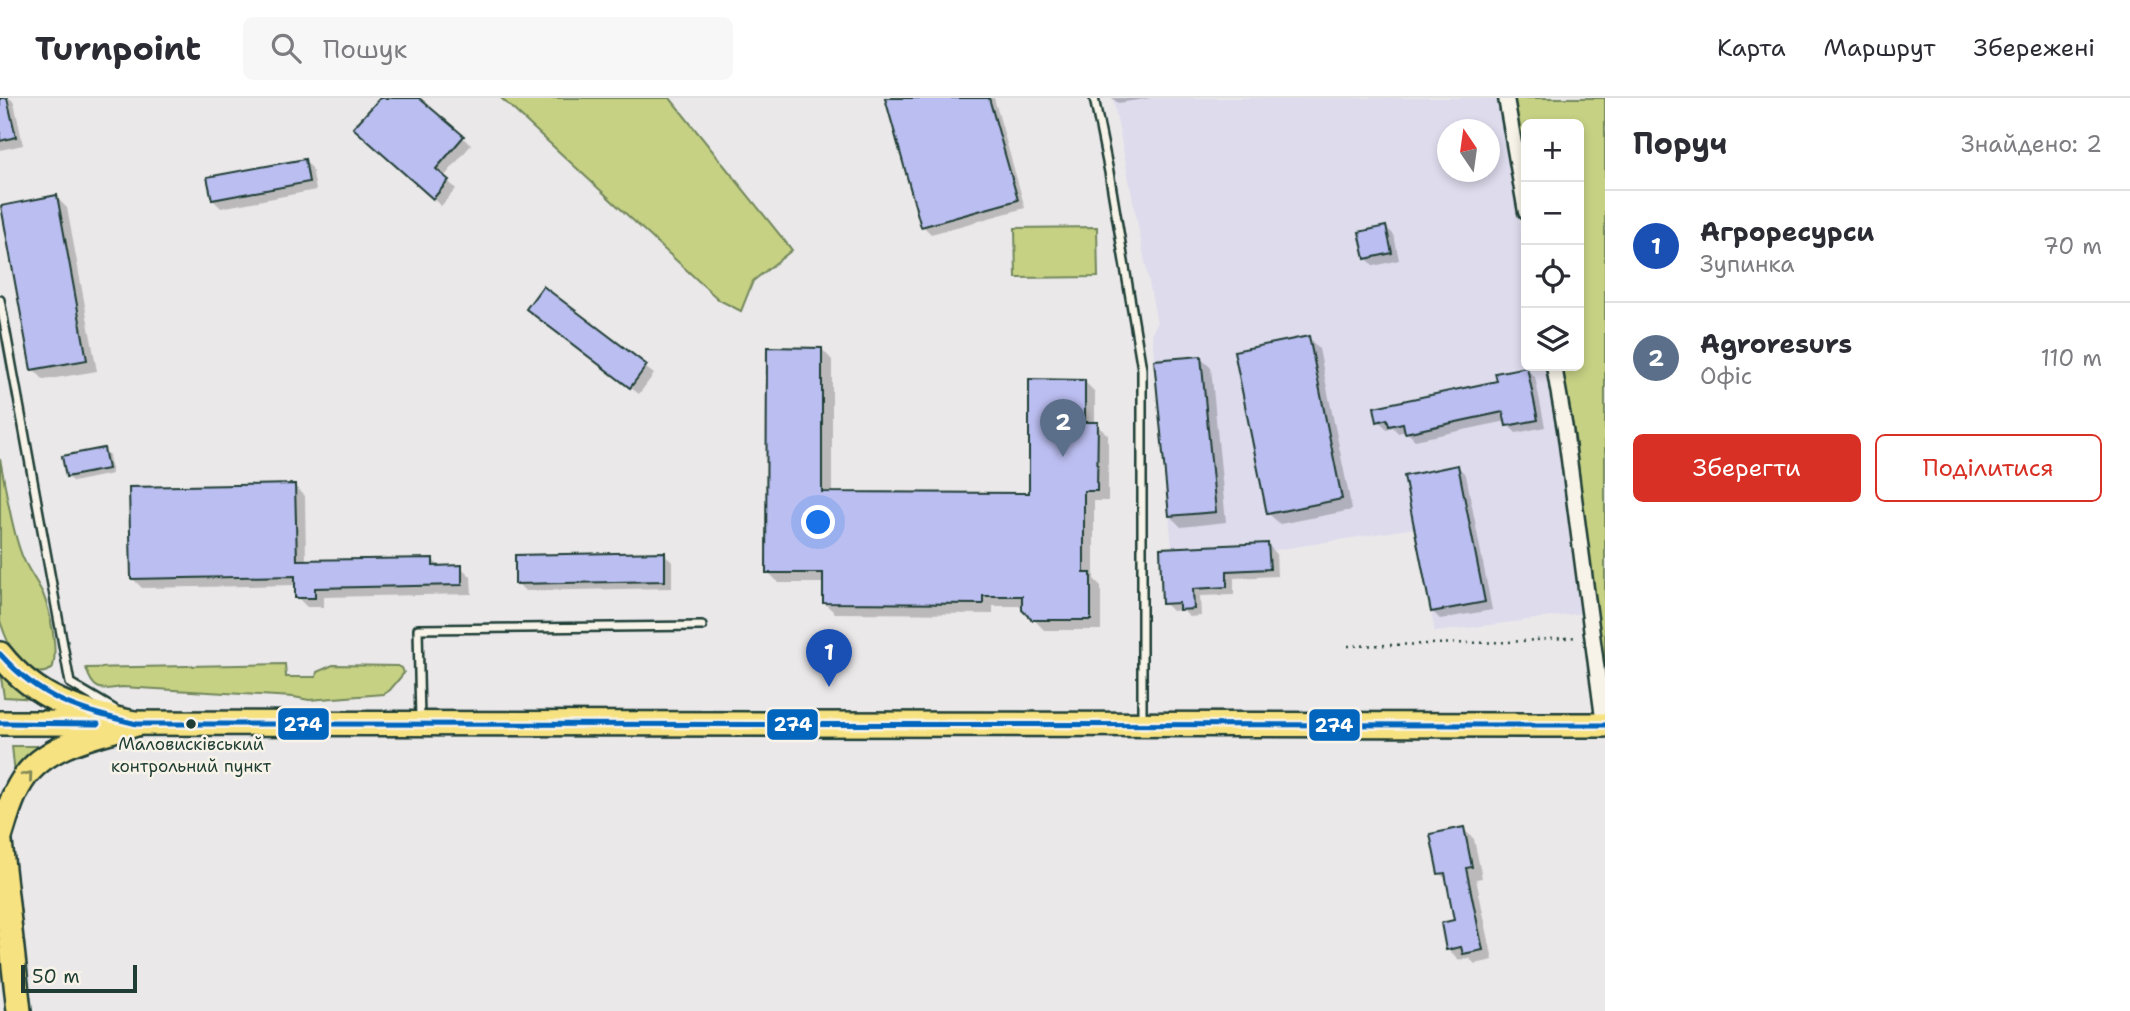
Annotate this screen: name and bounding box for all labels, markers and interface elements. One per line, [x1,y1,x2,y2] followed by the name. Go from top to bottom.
[243,17,733,80] search box
[35,26,201,71] text: Turnpoint
[267,29,305,67] icon: search
[323,31,407,66] text: Пошук
[1717,32,1786,64] text: Карта
[1824,32,1936,64] text: Маршрут
[1974,32,2095,64] text: Збережені
[1437,119,1500,182] north arrow
[1521,119,1584,371] map controls
[1521,119,1584,182] button: +
[1633,123,1727,164] text: Поруч
[1961,129,2102,159] text: Знайдено: 2
[1521,182,1584,245] button: −
[1700,214,1874,249] text: Агроресурси
[1651,231,1661,261] text: 1
[2043,231,2102,261] text: 70 m
[1521,245,1584,308] button: locate
[1700,249,1795,279] text: Зупинка
[1521,308,1584,371] button: layers
[1700,326,1852,361] text: Agroresurs
[1648,343,1664,373] text: 2
[2040,343,2102,373] text: 110 m
[1700,361,1752,391] text: Офіс
[1040,399,1086,457] pin: 2
[1633,434,1861,502] button: Зберегти
[1875,434,2102,502] button: Поділитися
[801,505,835,539] your location
[806,629,852,687] pin: 1
[277,707,330,741] line badge: 274
[766,708,819,741] line badge: 274
[1308,708,1361,742] line badge: 274
[284,712,323,737] text: 274
[774,712,813,737] text: 274
[1315,713,1354,738] text: 274
[184,717,198,731] marker: Маловисківський контрольний пункт
[111,733,271,777] place label: Маловисківський контрольний пункт
[20,771,32,784] one-way arrow
[21,962,136,994] scale bar
[32,964,80,989] text: 50 m

